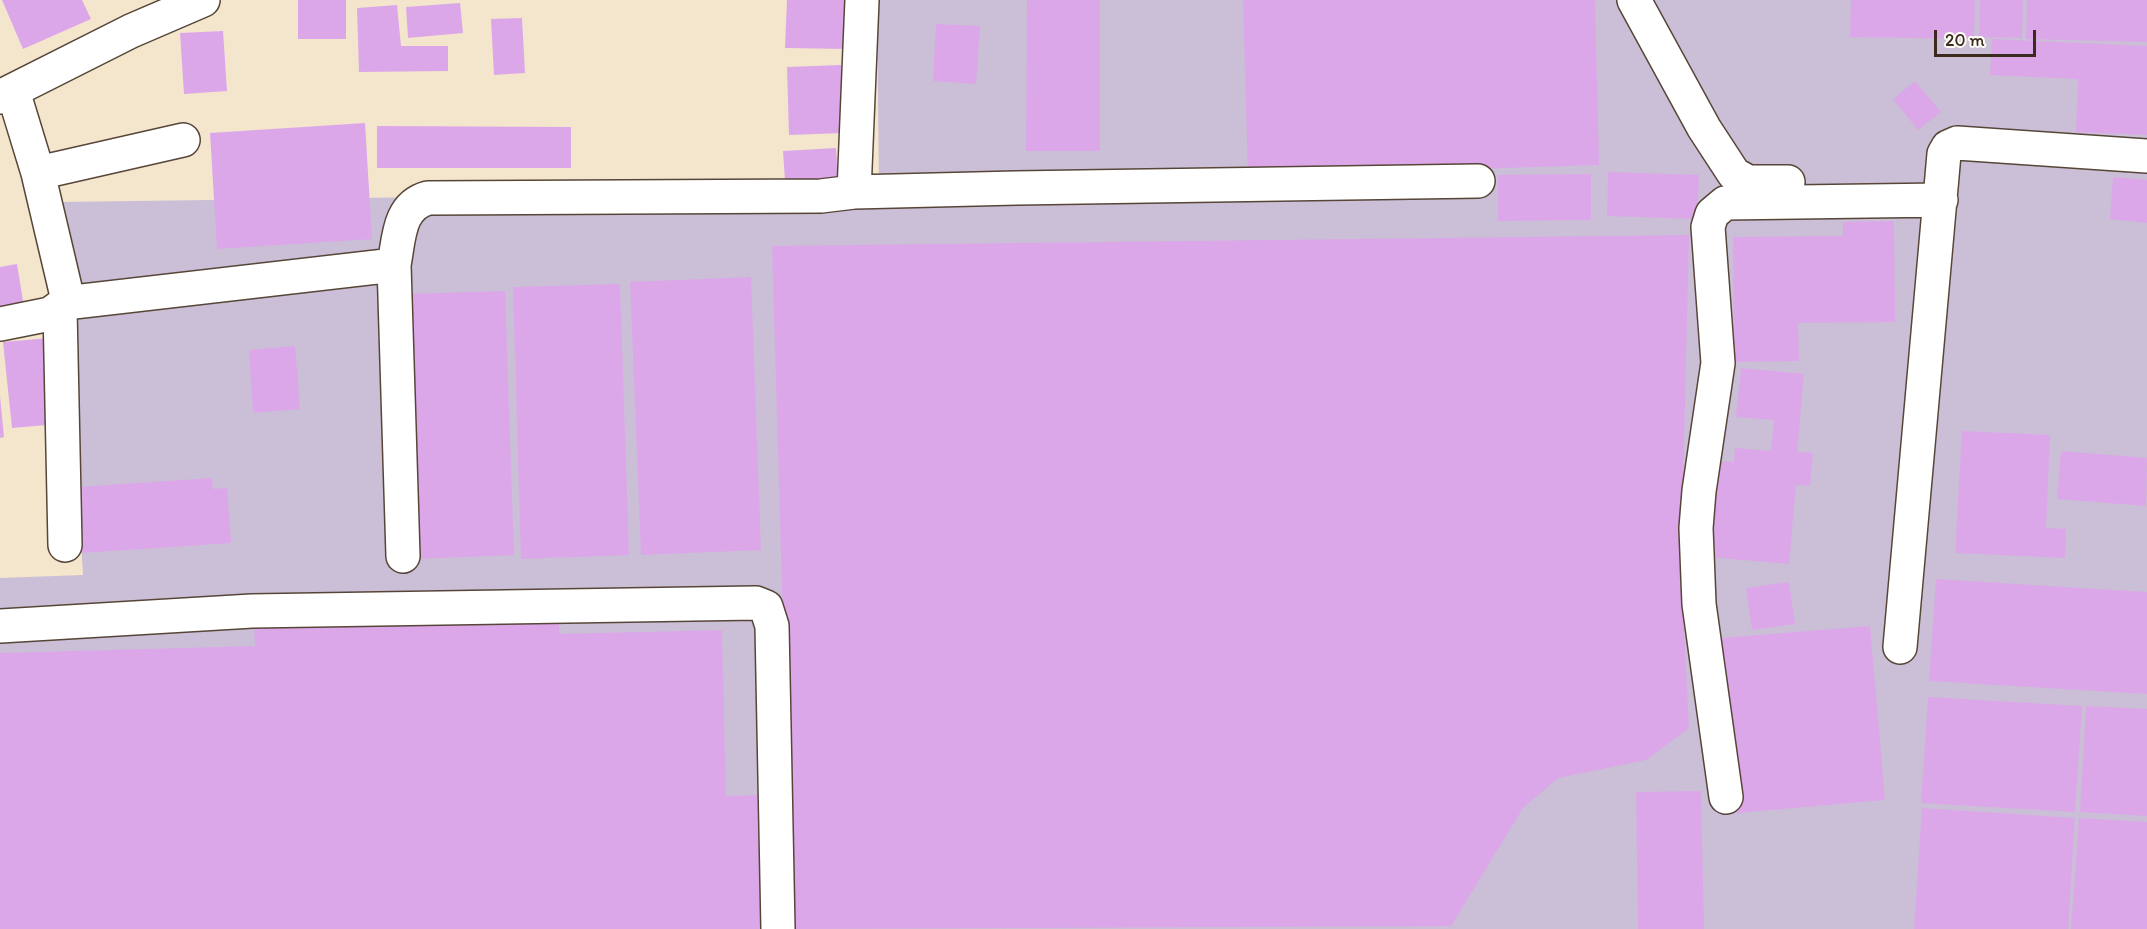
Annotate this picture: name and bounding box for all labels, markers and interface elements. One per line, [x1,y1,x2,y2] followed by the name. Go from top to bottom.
[1937,18,2039,56] scale bar
[1945,29,1985,51] text: 20 m

